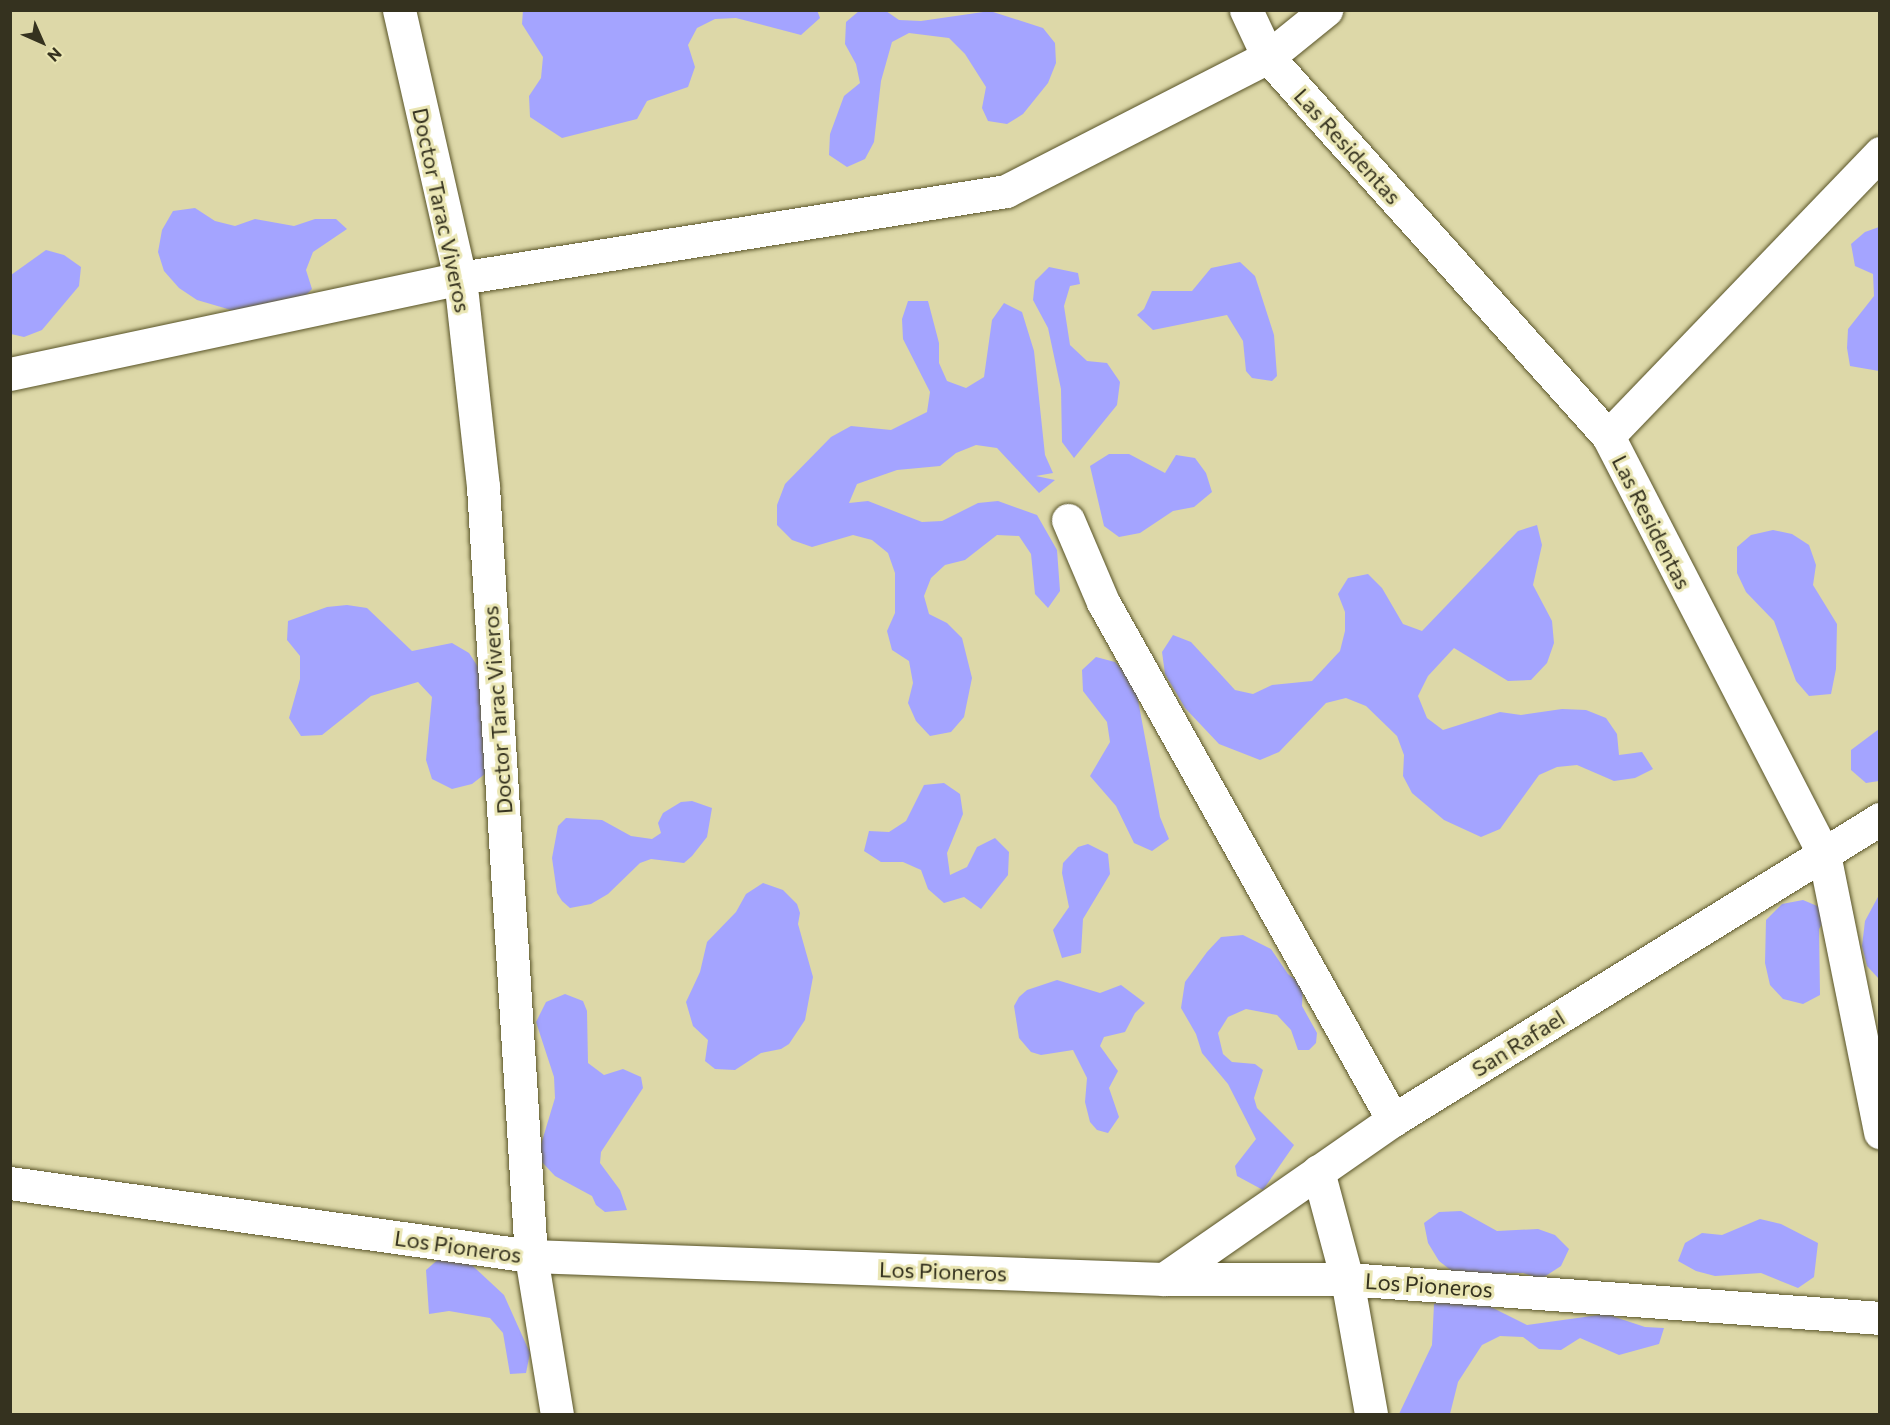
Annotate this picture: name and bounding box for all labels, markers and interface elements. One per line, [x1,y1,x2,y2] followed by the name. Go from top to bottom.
[12,12,72,72] north arrow
[44,44,66,66] text: N
[1289,83,1407,209] street label: Las Residentas
[407,105,477,315] street label: Doctor Tarac Viveros
[1607,450,1697,594] street label: Las Residentas
[477,605,517,815] street label: Doctor Tarac Viveros
[1467,1004,1569,1082] street label: San Rafael
[393,1224,523,1268] street label: Los Pioneros
[879,1256,1007,1286] street label: Los Pioneros
[1364,1267,1494,1303] street label: Los Pioneros

